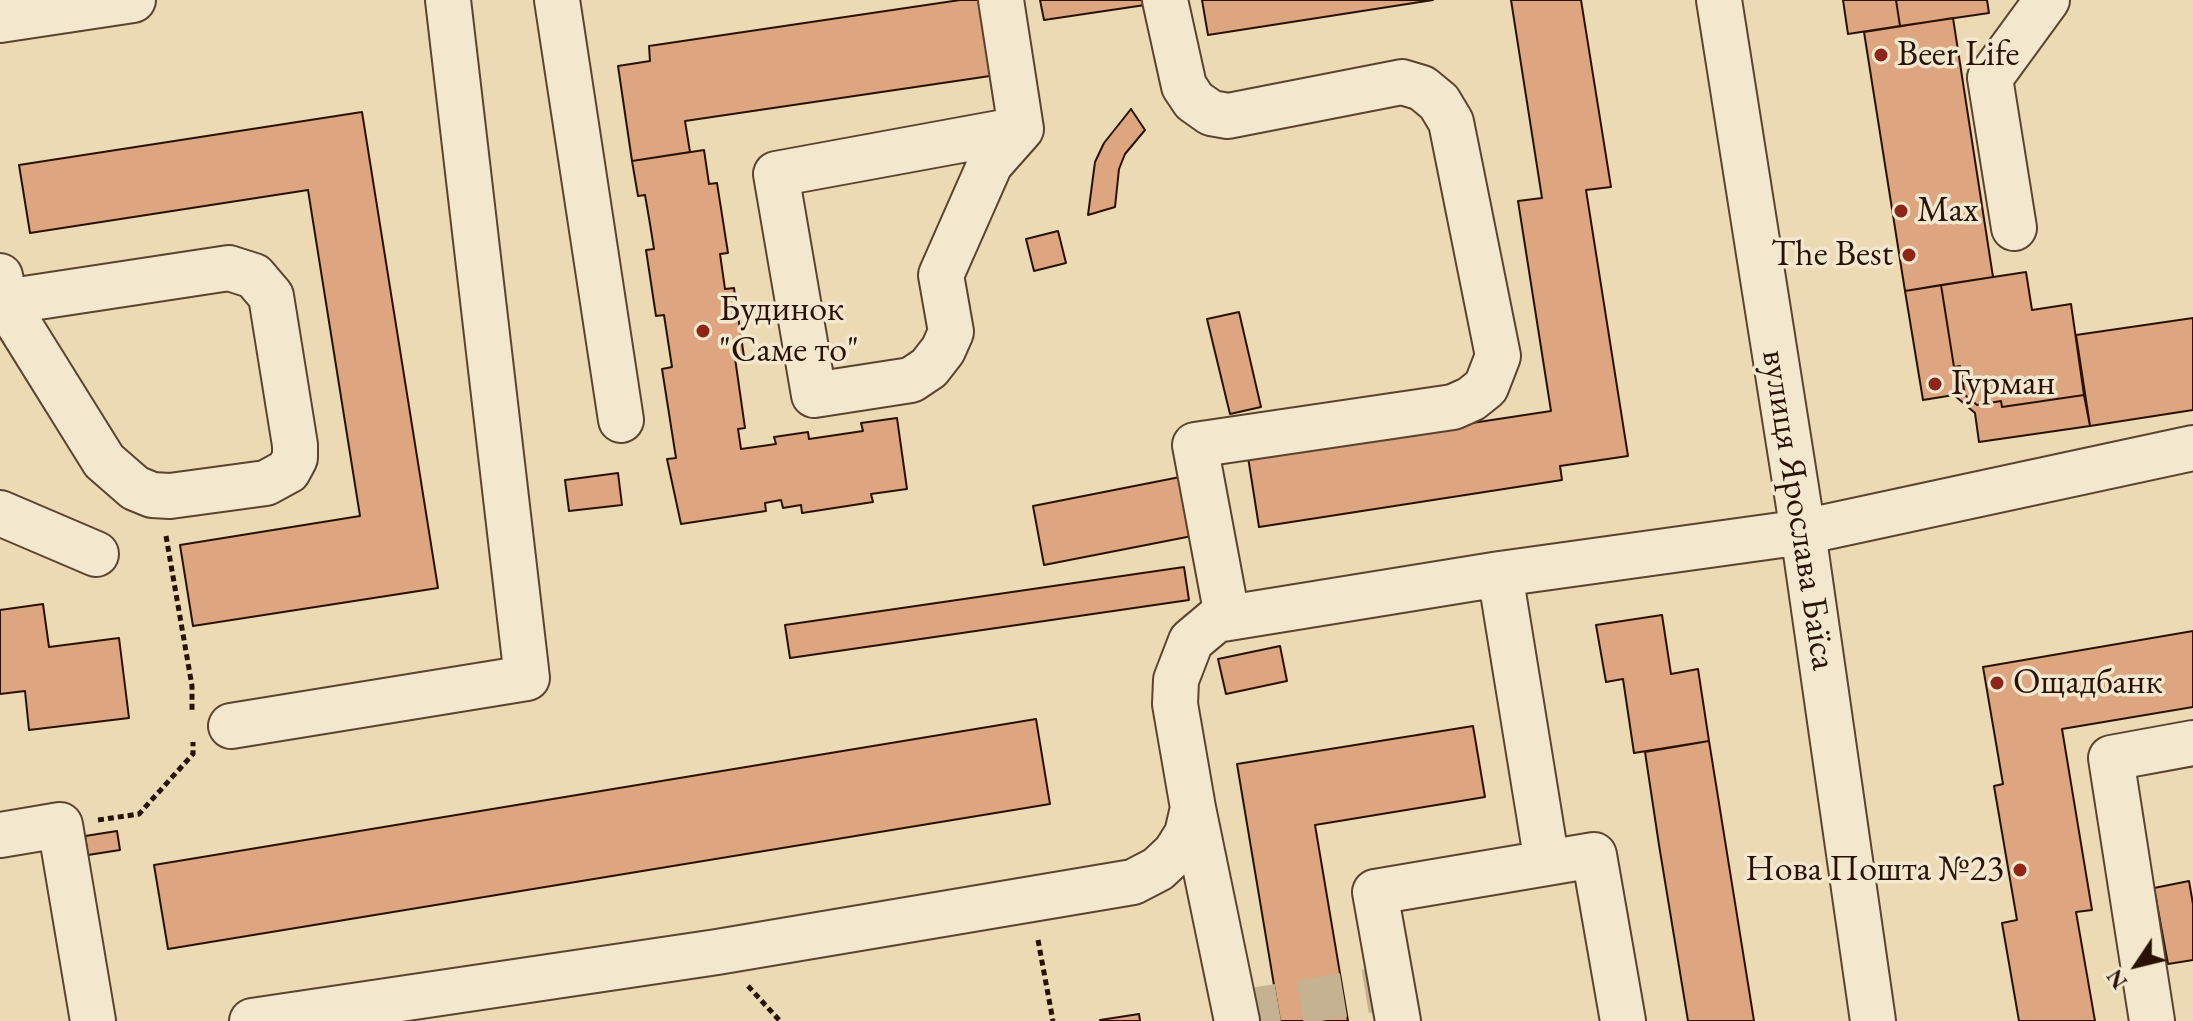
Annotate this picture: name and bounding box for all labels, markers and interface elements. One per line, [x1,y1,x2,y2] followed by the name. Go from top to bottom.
[1897,33,2020,77] place label: Beer Life
[1872,46,1890,64] marker: Beer Life
[1917,189,1979,233] place label: Max
[1892,202,1910,220] marker: Max
[1771,233,1893,277] place label: The Best
[1900,246,1918,264] marker: The Best
[719,288,859,373] place label: Будинок "Саме то"
[694,322,712,340] marker: Будинок "Саме то"
[1751,347,1845,673] street label: вулиця Ярослава Баїса
[1951,362,2055,406] place label: Гурман
[1926,375,1944,393] marker: Гурман
[2013,661,2163,705] place label: Ощадбанк
[1988,674,2006,692] marker: Ощадбанк
[1746,848,2004,892] place label: Нова Пошта №23
[2011,861,2029,879] marker: Нова Пошта №23
[2097,925,2177,1005] north arrow
[2100,963,2134,995] text: N

